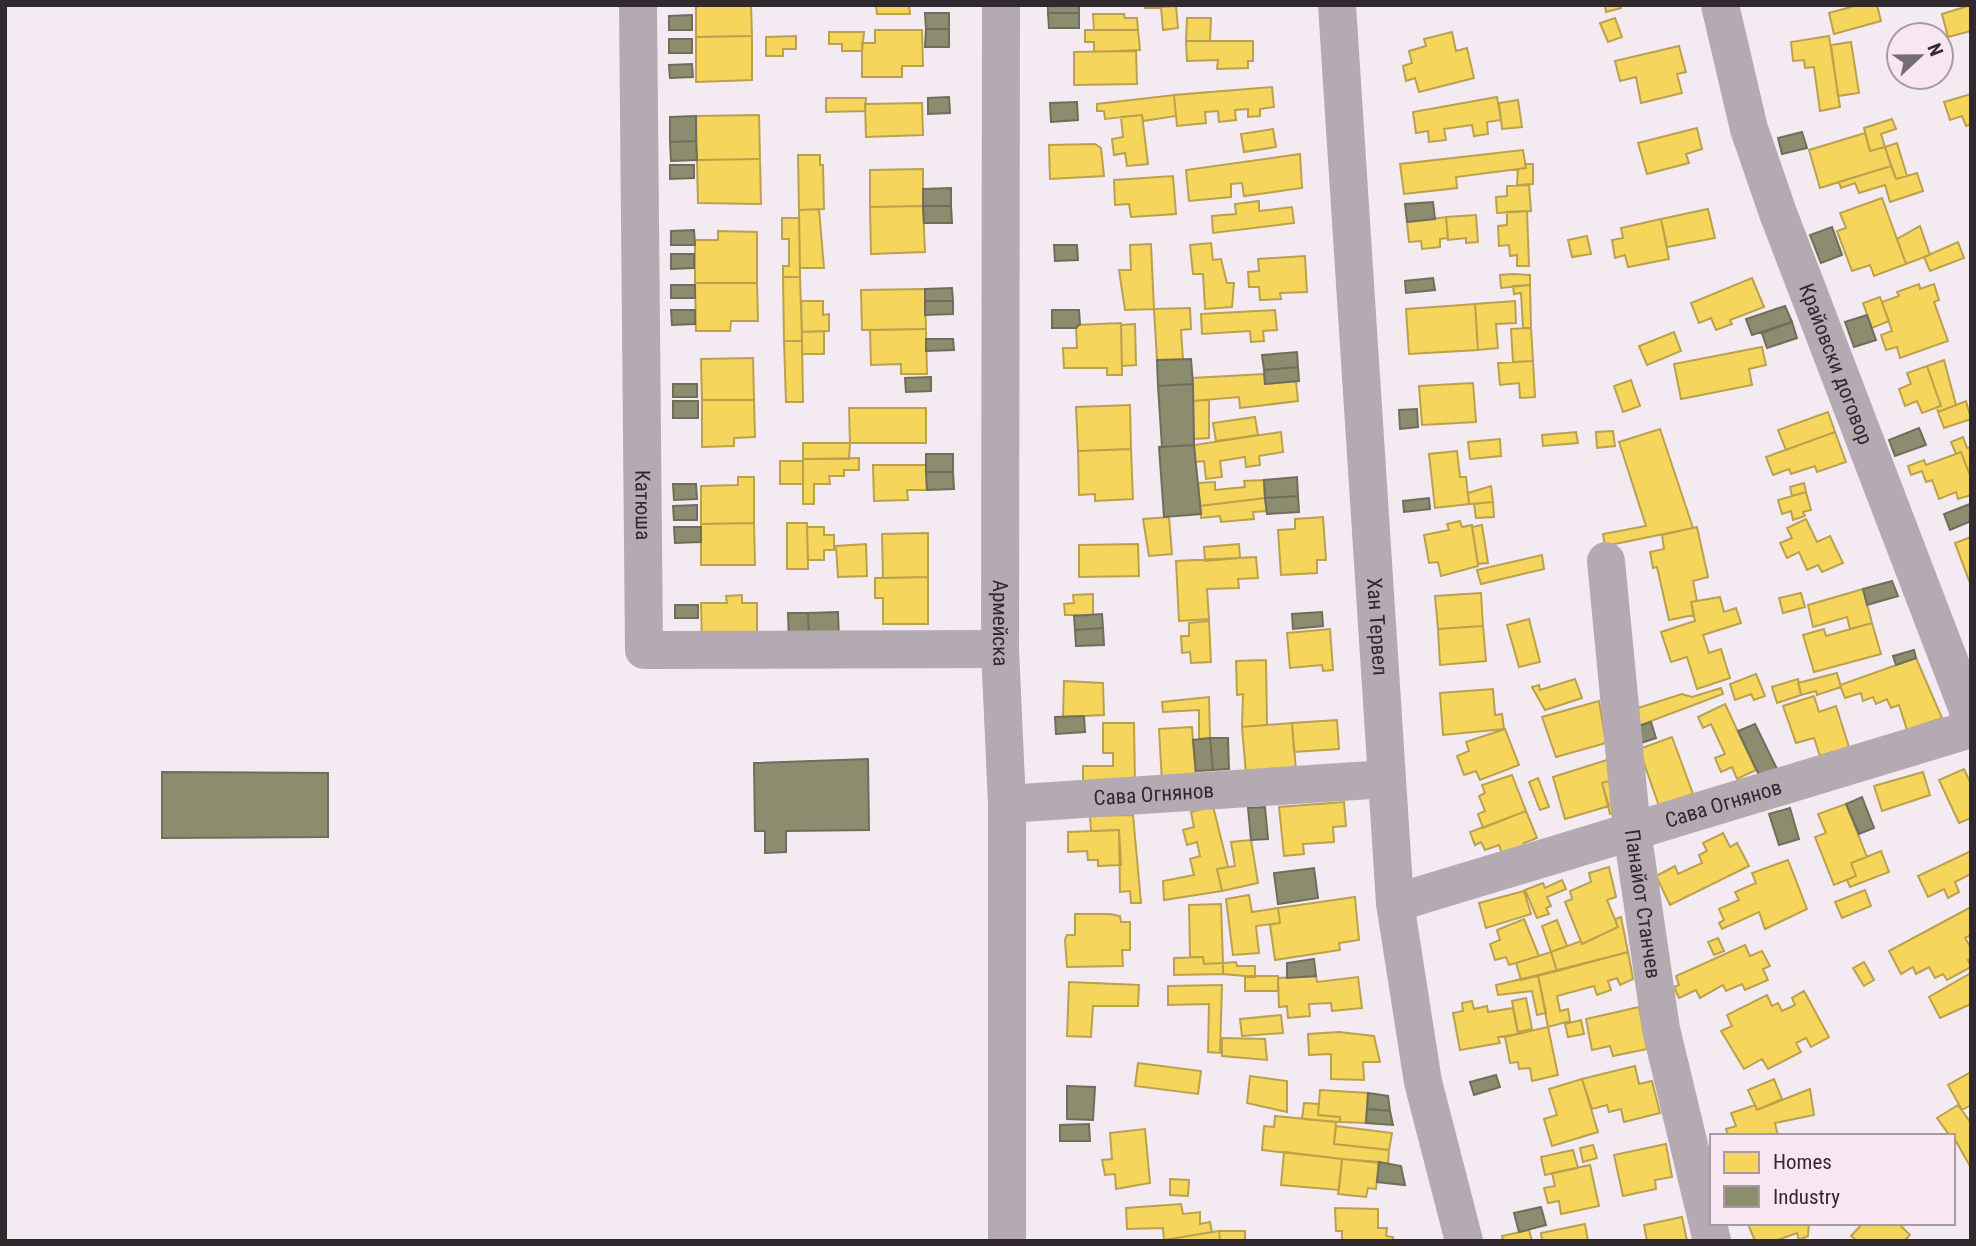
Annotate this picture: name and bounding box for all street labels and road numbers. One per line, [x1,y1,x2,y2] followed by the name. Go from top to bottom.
[1794,280,1877,448] street label: Крайовски договор
[630,470,655,540] street label: Катюша
[1362,577,1392,676] street label: Хан Тервел
[988,580,1013,667] street label: Армейска
[1662,775,1784,833] street label: Сава Огнянов
[1093,778,1215,810] street label: Сава Огнянов
[1620,828,1665,980] street label: Панайот Станчев

